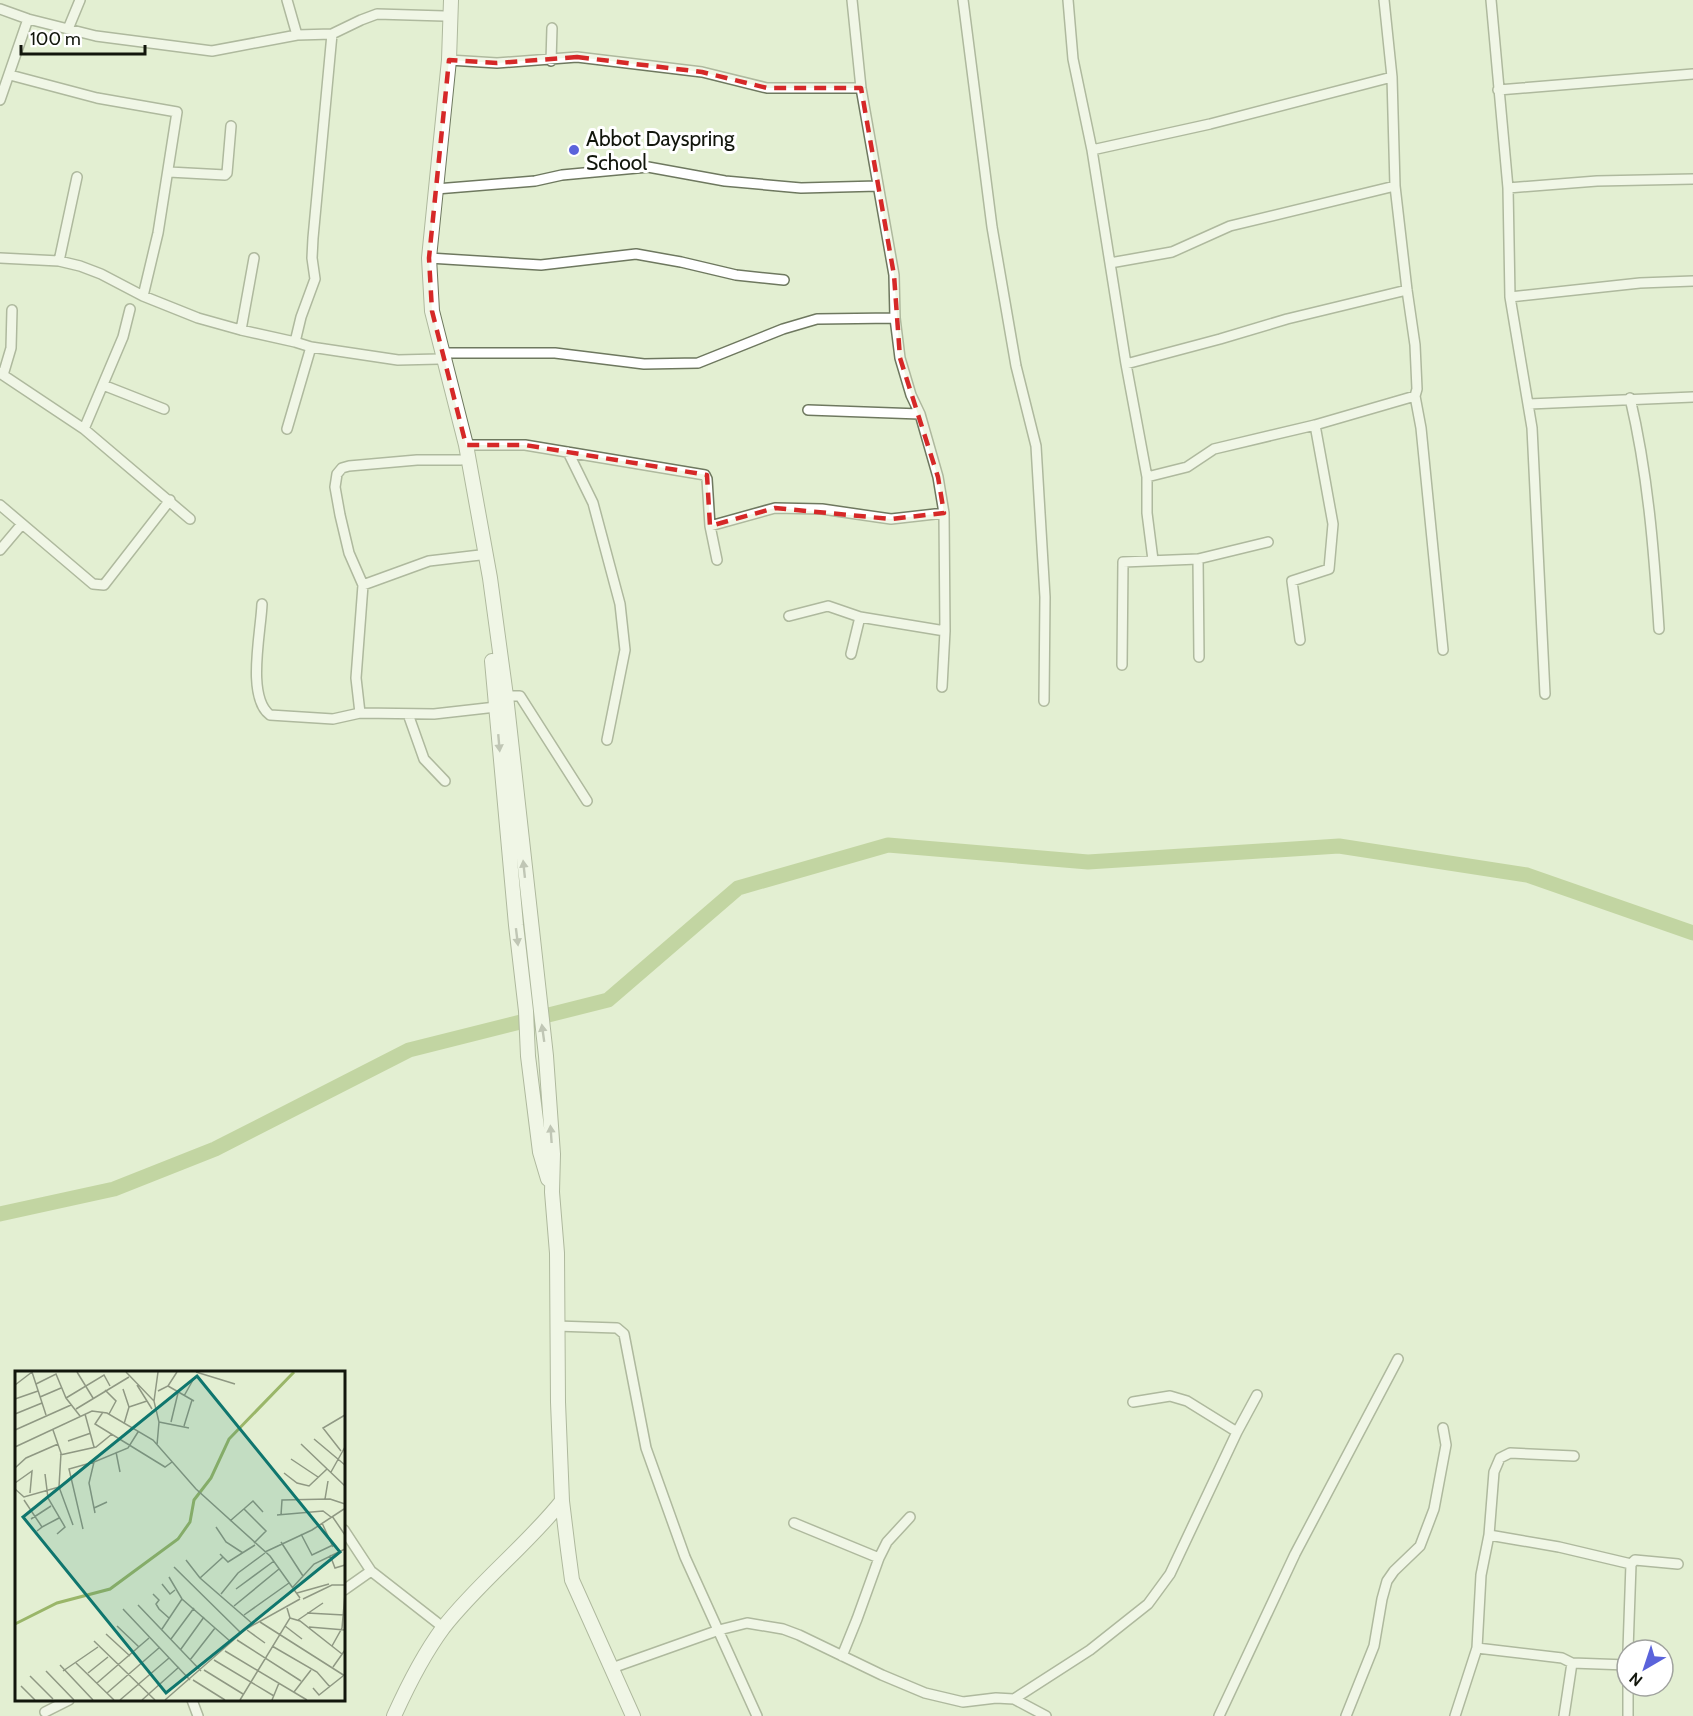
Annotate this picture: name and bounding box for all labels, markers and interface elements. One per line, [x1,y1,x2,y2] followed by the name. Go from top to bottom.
[21,18,146,56] scale bar
[30,28,81,50] text: 100 m
[586,126,735,175] place label: Abbot Dayspring School
[567,143,581,157] marker: Abbot Dayspring School
[494,734,504,753] one-way arrow
[519,859,529,878] one-way arrow
[512,928,522,947] one-way arrow
[538,1023,548,1042] one-way arrow
[547,1124,556,1143] one-way arrow
[15,1371,345,1701] inset map
[1615,1638,1675,1698] north arrow
[1626,1668,1646,1690] text: N

